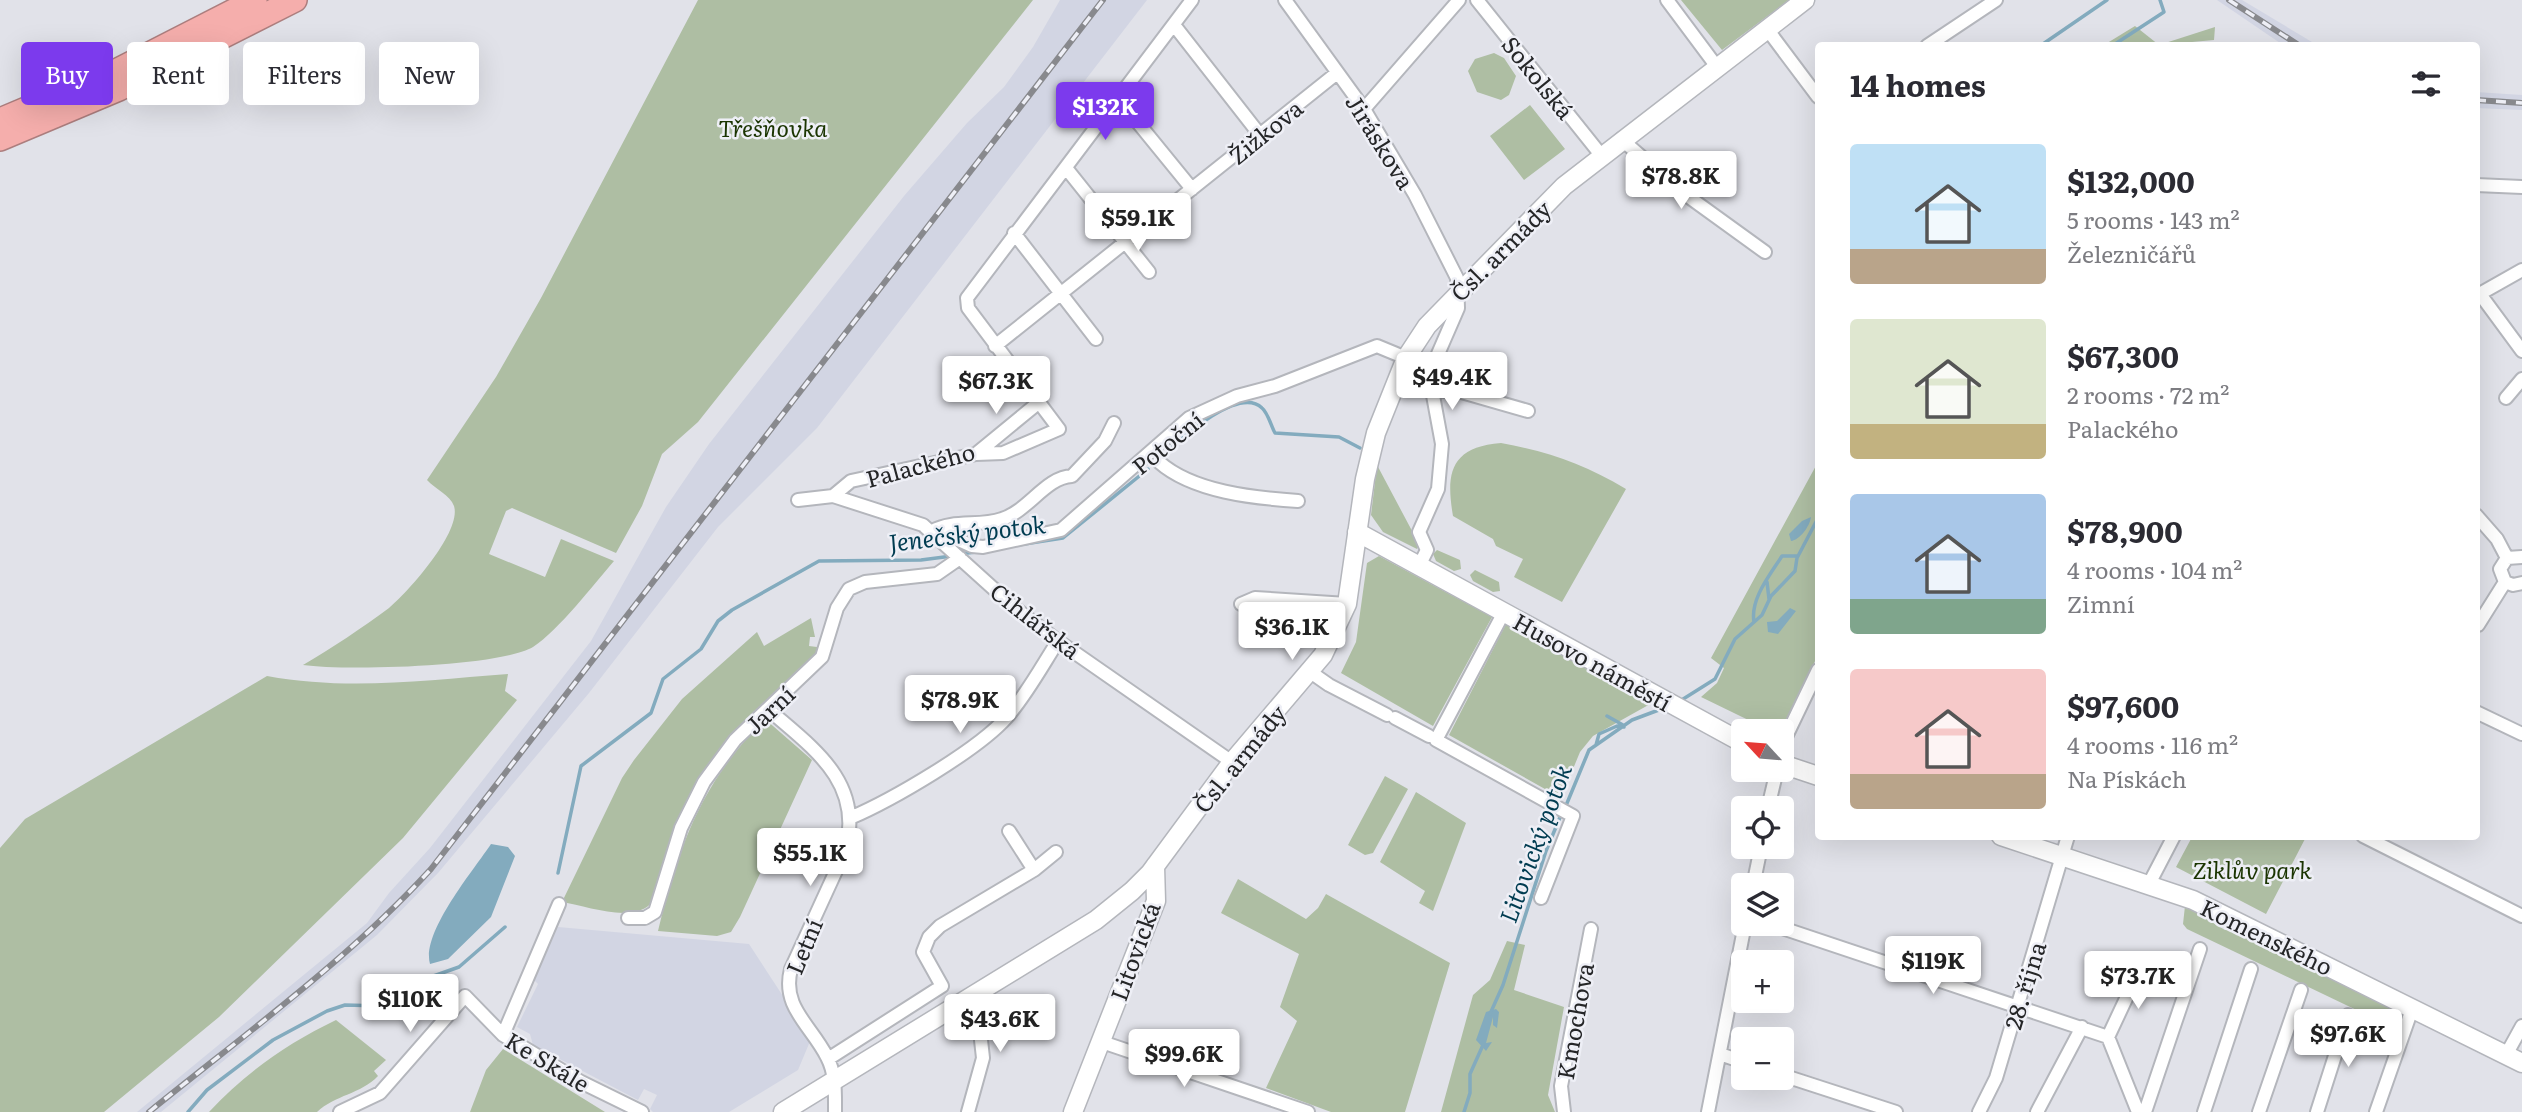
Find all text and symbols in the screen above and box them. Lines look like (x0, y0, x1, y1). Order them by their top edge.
street label: Sokolská (1495, 28, 1584, 126)
chip: Buy (21, 42, 113, 105)
chip: Rent (127, 42, 229, 105)
chip: Filters (243, 42, 365, 105)
chip: New (379, 42, 479, 105)
text: 14 homes (1850, 62, 1986, 106)
icon: filters (2407, 65, 2445, 103)
pin: $132K (1056, 82, 1154, 142)
street label: Jiráskova (1338, 87, 1424, 196)
text: $132K (1072, 88, 1138, 122)
street label: Žižkova (1221, 90, 1310, 171)
park label: Třešňovka (719, 110, 827, 144)
pin: $78.8K (1624, 152, 1738, 211)
text: $78.8K (1642, 157, 1720, 191)
text: $132,000 (2067, 158, 2195, 202)
icon: home (1906, 172, 1990, 256)
street label: Čsl. armády (1442, 191, 1559, 308)
pin: $59.1K (1081, 194, 1195, 253)
text: $59.1K (1101, 199, 1175, 233)
text: 5 rooms · 143 m² (2067, 202, 2240, 236)
text: Železničářů (2067, 236, 2196, 270)
text: $67,300 (2067, 333, 2179, 377)
icon: home (1906, 347, 1990, 431)
pin: $49.4K (1395, 352, 1509, 412)
pin: $67.3K (939, 356, 1053, 416)
text: $49.4K (1412, 358, 1492, 392)
text: $67.3K (958, 362, 1034, 396)
text: 2 rooms · 72 m² (2067, 377, 2229, 411)
street label: Potoční (1124, 402, 1211, 482)
text: Palackého (2067, 411, 2178, 445)
street label: Palackého (862, 433, 978, 495)
water label: Jenečský potok (887, 505, 1048, 559)
text: $78,900 (2067, 508, 2183, 552)
icon: home (1906, 522, 1990, 606)
text: 4 rooms · 104 m² (2067, 552, 2242, 586)
street label: Cihlářská (984, 574, 1089, 667)
text: Zimní (2067, 586, 2135, 620)
pin: $36.1K (1235, 602, 1349, 662)
street label: Husovo náměstí (1508, 603, 1679, 719)
text: $36.1K (1254, 608, 1330, 642)
pin: $78.9K (903, 676, 1017, 735)
street label: Jarní (736, 677, 802, 741)
text: $78.9K (921, 681, 999, 715)
text: $97,600 (2067, 683, 2179, 727)
street label: Čsl. armády (1185, 696, 1294, 819)
icon: home (1906, 697, 1990, 781)
north arrow (1731, 719, 1794, 782)
map controls (1731, 719, 1794, 1090)
text: 4 rooms · 116 m² (2067, 727, 2238, 761)
water label: Litovický potok (1489, 758, 1579, 927)
text: Na Pískách (2067, 761, 2187, 795)
button: locate (1731, 796, 1794, 859)
pin: $55.1K (753, 828, 867, 888)
text: $55.1K (773, 834, 847, 868)
park label: Ziklův park (2192, 852, 2312, 886)
button: layers (1731, 873, 1794, 936)
street label: Komenského (2195, 889, 2339, 983)
street label: Litovická (1100, 896, 1168, 1005)
street label: Letní (776, 912, 830, 979)
pin: $119K (1884, 936, 1982, 996)
street label: 28. října (1995, 936, 2054, 1033)
text: $119K (1901, 942, 1965, 976)
button: + (1731, 950, 1794, 1013)
pin: $73.7K (2081, 951, 2195, 1011)
text: $73.7K (2100, 957, 2176, 991)
street label: Kmochova (1547, 959, 1601, 1082)
pin: $110K (361, 974, 459, 1034)
text: $110K (378, 980, 442, 1014)
pin: $43.6K (943, 995, 1057, 1054)
text: $43.6K (960, 1000, 1040, 1034)
pin: $97.6K (2291, 1010, 2405, 1069)
text: $97.6K (2310, 1015, 2386, 1049)
street label: Ke Skále (499, 1022, 597, 1100)
button: − (1731, 1027, 1794, 1090)
pin: $99.6K (1127, 1030, 1241, 1089)
text: $99.6K (1145, 1035, 1223, 1069)

